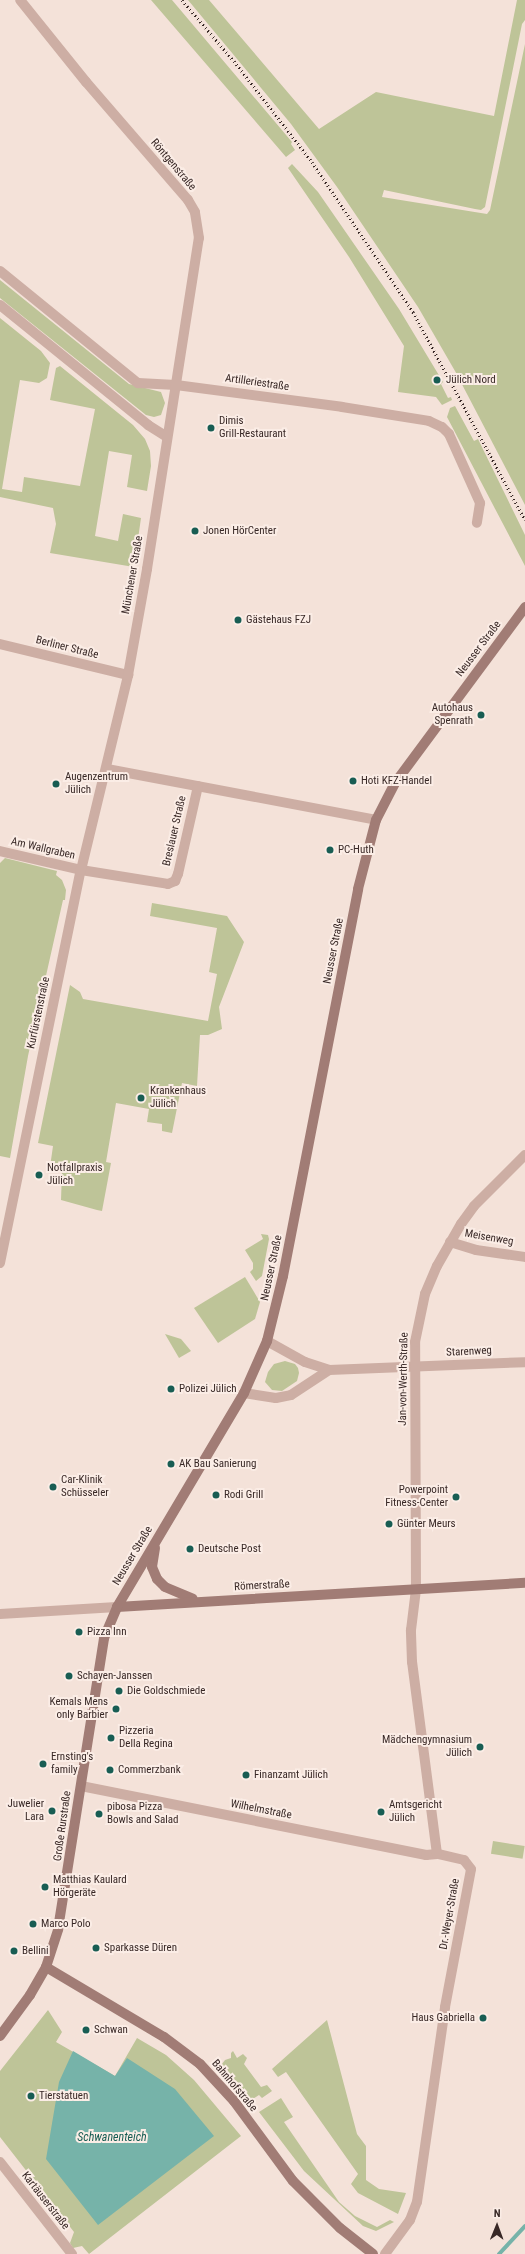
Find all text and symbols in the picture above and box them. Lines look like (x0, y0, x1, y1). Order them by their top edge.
street label: Röntgenstraße (148, 136, 198, 194)
street label: Artilleriestraße (224, 372, 290, 394)
place label: Jülich Nord (446, 373, 496, 387)
marker: Jülich Nord (431, 374, 443, 386)
place label: Dimis Grill-Restaurant (219, 415, 286, 441)
marker: Dimis Grill-Restaurant (206, 423, 216, 433)
place label: Jonen HörCenter (203, 524, 276, 538)
marker: Jonen HörCenter (190, 526, 200, 536)
street label: Münchener Straße (120, 535, 146, 615)
place label: Gästehaus FZJ (246, 613, 311, 627)
marker: Gästehaus FZJ (233, 615, 243, 625)
street label: Neusser Straße (454, 618, 504, 680)
street label: Berliner Straße (34, 634, 100, 662)
place label: Autohaus Spenrath (432, 702, 473, 728)
marker: Autohaus Spenrath (476, 710, 486, 720)
place label: Augenzentrum Jülich (65, 771, 128, 797)
place label: Hoti KFZ-Handel (361, 774, 432, 788)
marker: Hoti KFZ-Handel (348, 776, 358, 786)
marker: Augenzentrum Jülich (50, 778, 62, 790)
street label: Breslauer Straße (160, 795, 190, 867)
street label: Am Wallgraben (10, 835, 76, 863)
place label: PC-Huth (338, 843, 374, 857)
marker: PC-Huth (325, 845, 335, 855)
street label: Neusser Straße (321, 917, 347, 985)
street label: Kurfürstenstraße (25, 976, 53, 1050)
place label: Krankenhaus Jülich (150, 1085, 206, 1111)
marker: Krankenhaus Jülich (135, 1092, 147, 1104)
place label: Notfallpraxis Jülich (47, 1162, 103, 1188)
marker: Notfallpraxis Jülich (34, 1170, 44, 1180)
street label: Meisenweg (464, 1227, 514, 1249)
street label: Neusser Straße (259, 1234, 285, 1302)
street label: Jan-von-Werth-Straße (397, 1332, 411, 1426)
street label: Starenweg (446, 1344, 492, 1360)
place label: Polizei Jülich (179, 1382, 237, 1396)
marker: Polizei Jülich (166, 1384, 176, 1394)
place label: AK Bau Sanierung (179, 1457, 256, 1471)
marker: AK Bau Sanierung (166, 1459, 176, 1469)
place label: Car-Klinik Schüsseler (61, 1474, 109, 1500)
marker: Car-Klinik Schüsseler (48, 1482, 58, 1492)
place label: Powerpoint Fitness-Center (385, 1484, 448, 1510)
place label: Rodi Grill (224, 1488, 263, 1502)
marker: Rodi Grill (211, 1490, 221, 1500)
marker: Powerpoint Fitness-Center (451, 1492, 461, 1502)
place label: Günter Meurs (397, 1517, 456, 1531)
marker: Günter Meurs (384, 1519, 394, 1529)
street label: Neusser Straße (110, 1524, 156, 1588)
place label: Deutsche Post (198, 1542, 261, 1556)
marker: Deutsche Post (185, 1544, 195, 1554)
street label: Römerstraße (234, 1578, 290, 1594)
place label: Pizza Inn (87, 1625, 126, 1639)
marker: Pizza Inn (74, 1627, 84, 1637)
place label: Schayen-Janssen (77, 1669, 152, 1683)
marker: Schayen-Janssen (64, 1671, 74, 1681)
place label: Die Goldschmiede (127, 1684, 205, 1698)
marker: Die Goldschmiede (114, 1686, 124, 1696)
place label: Kemals Mens only Barbier (50, 1696, 108, 1722)
marker: Kemals Mens only Barbier (111, 1704, 121, 1714)
place label: Pizzeria Della Regina (119, 1725, 173, 1751)
marker: Pizzeria Della Regina (106, 1733, 116, 1743)
place label: Mädchengymnasium Jülich (382, 1734, 472, 1760)
marker: Mädchengymnasium Jülich (475, 1742, 485, 1752)
place label: Ernsting's family (51, 1751, 93, 1777)
marker: Ernsting's family (38, 1759, 48, 1769)
place label: Commerzbank (118, 1763, 181, 1777)
marker: Commerzbank (105, 1765, 115, 1775)
place label: Finanzamt Jülich (254, 1768, 328, 1782)
marker: Finanzamt Jülich (241, 1770, 251, 1780)
street label: Große Rurstraße (52, 1790, 74, 1862)
place label: Juwelier Lara (8, 1798, 44, 1824)
street label: Wilhelmstraße (229, 1798, 293, 1822)
place label: Amtsgericht Jülich (389, 1799, 442, 1825)
place label: pibosa Pizza Bowls and Salad (107, 1801, 179, 1827)
marker: Juwelier Lara (47, 1806, 57, 1816)
marker: Amtsgericht Jülich (376, 1807, 386, 1817)
marker: pibosa Pizza Bowls and Salad (94, 1809, 104, 1819)
place label: Matthias Kaulard Hörgeräte (53, 1874, 127, 1900)
street label: Dr.-Weyer-Straße (437, 1877, 463, 1951)
marker: Matthias Kaulard Hörgeräte (40, 1882, 50, 1892)
place label: Marco Polo (41, 1917, 91, 1931)
marker: Marco Polo (28, 1919, 38, 1929)
place label: Sparkasse Düren (104, 1941, 177, 1955)
marker: Sparkasse Düren (91, 1943, 101, 1953)
place label: Bellini (22, 1944, 49, 1958)
marker: Bellini (9, 1946, 19, 1956)
place label: Haus Gabriella (412, 2011, 475, 2025)
marker: Haus Gabriella (478, 2013, 488, 2023)
place label: Schwan (94, 2023, 128, 2037)
marker: Schwan (81, 2025, 91, 2035)
street label: Bahnhofstraße (208, 2057, 260, 2115)
place label: Tierstatuen (39, 2089, 88, 2103)
marker: Tierstatuen (26, 2091, 36, 2101)
water label: Schwanenteich (77, 2131, 147, 2145)
street label: Kartäuserstraße (18, 2169, 72, 2233)
north arrow (477, 2206, 517, 2246)
text: N (494, 2207, 501, 2220)

